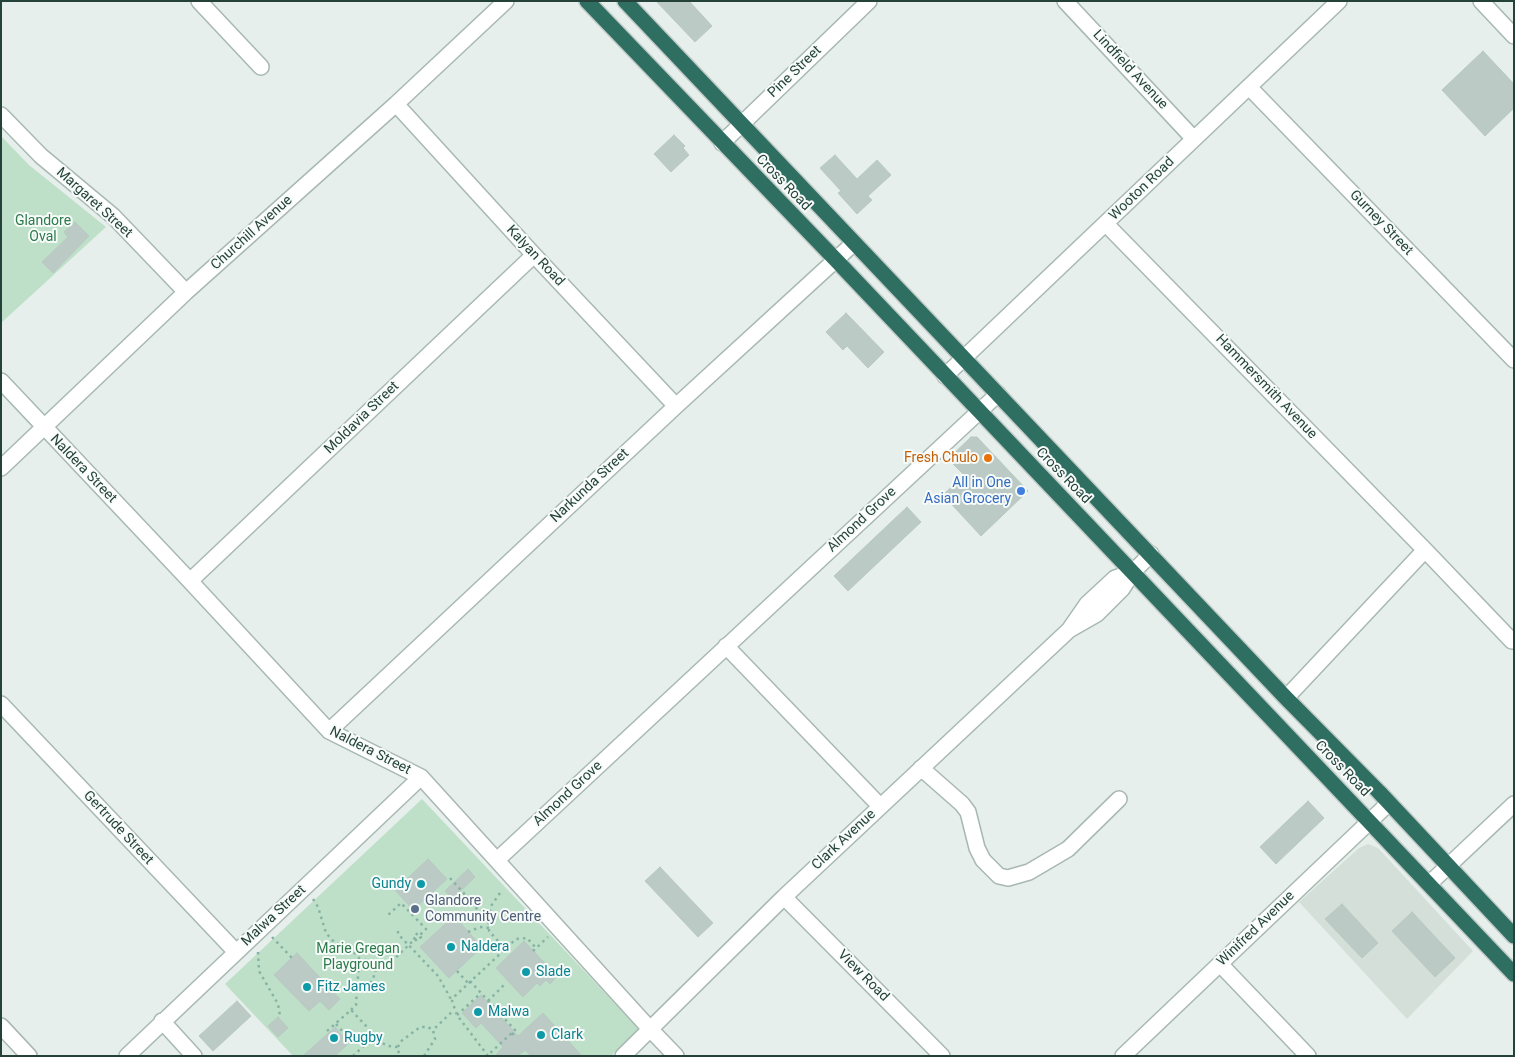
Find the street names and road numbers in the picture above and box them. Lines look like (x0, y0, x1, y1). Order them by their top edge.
street label: Lindfield Avenue (1089, 27, 1171, 113)
street label: Pine Street (765, 42, 825, 102)
street label: Cross Road (752, 151, 814, 215)
street label: Wooton Road (1106, 154, 1178, 224)
street label: Margaret Street (52, 164, 136, 242)
street label: Gurney Street (1346, 187, 1416, 259)
street label: Churchill Avenue (208, 192, 296, 274)
street label: Kalyan Road (503, 222, 567, 290)
street label: Hammersmith Avenue (1212, 331, 1320, 443)
street label: Moldavia Street (321, 378, 403, 458)
street label: Naldera Street (46, 431, 120, 507)
street label: Cross Road (1032, 444, 1094, 508)
street label: Narkunda Street (547, 445, 633, 527)
street label: Almond Grove (824, 484, 900, 556)
street label: Naldera Street (327, 723, 413, 779)
street label: Cross Road (1311, 737, 1373, 801)
street label: Almond Grove (530, 758, 606, 830)
street label: Gertrude Street (80, 788, 156, 868)
street label: Clark Avenue (809, 806, 879, 874)
street label: Malwa Street (238, 882, 310, 950)
street label: Winifred Avenue (1214, 888, 1298, 970)
street label: View Road (834, 947, 892, 1005)

